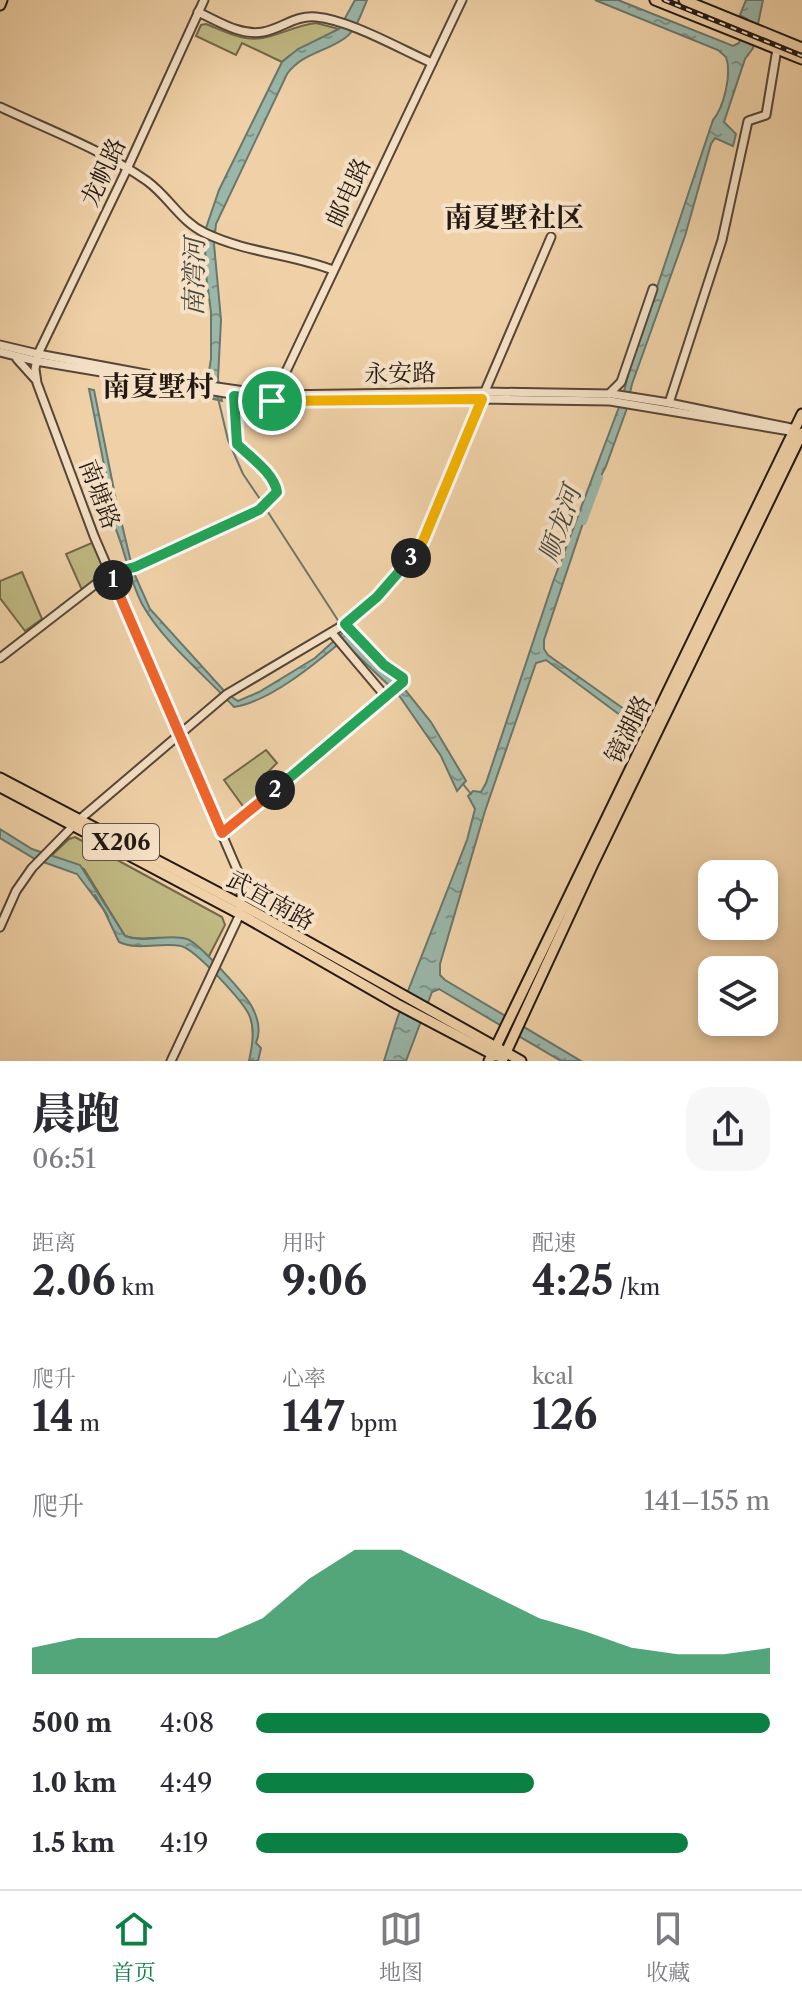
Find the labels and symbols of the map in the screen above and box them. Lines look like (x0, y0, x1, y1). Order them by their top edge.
street label: 龙帆路 (75, 133, 131, 211)
street label: 邮电路 (320, 153, 376, 231)
district label: 南夏墅社区 (444, 200, 584, 234)
water label: 南湾河 (177, 234, 211, 316)
street label: 永安路 (364, 358, 436, 388)
pin (238, 367, 306, 435)
district label: 南夏墅村 (102, 369, 214, 403)
street label: 南塘路 (74, 455, 126, 533)
water label: 顺龙河 (532, 478, 589, 566)
pin: 3 (391, 538, 431, 578)
pin: 1 (93, 560, 133, 600)
street label: 镜湖路 (599, 690, 657, 768)
pin: 2 (255, 770, 295, 810)
road number: X206 (83, 824, 159, 860)
street label: 武宜南路 (222, 864, 320, 936)

